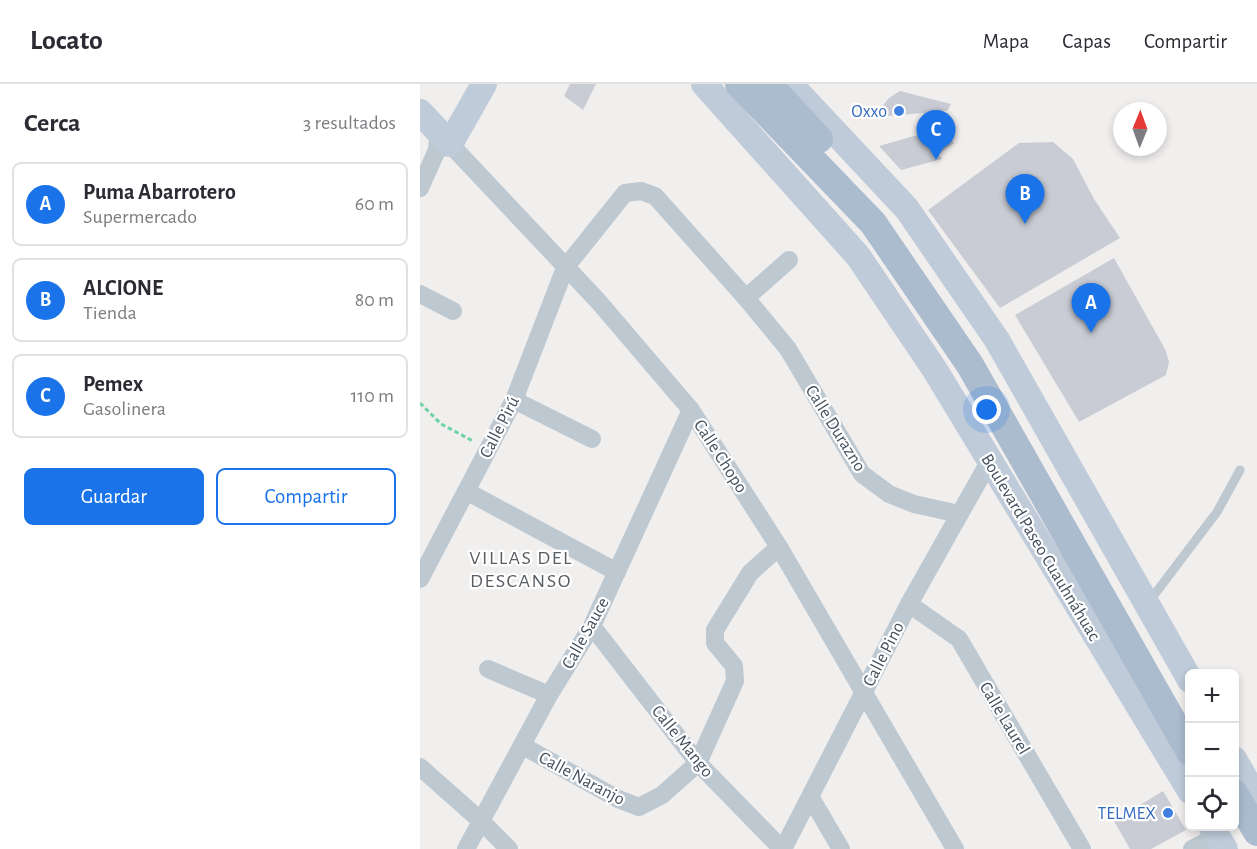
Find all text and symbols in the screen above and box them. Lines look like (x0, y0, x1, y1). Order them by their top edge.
text: Locato (30, 27, 103, 55)
text: Mapa (983, 31, 1029, 52)
text: Capas (1062, 31, 1111, 52)
text: Compartir (1144, 31, 1227, 52)
north arrow (1113, 102, 1167, 156)
place label: Oxxo (851, 103, 887, 121)
marker: Oxxo (892, 104, 906, 118)
text: Cerca (24, 110, 81, 136)
pin: C (916, 110, 956, 160)
text: 3 resultados (303, 113, 396, 133)
pin: B (1006, 174, 1044, 224)
text: Puma Abarrotero (83, 181, 236, 203)
text: A (40, 194, 52, 214)
text: 60 m (355, 194, 394, 214)
text: Supermercado (83, 207, 197, 227)
text: ALCIONE (83, 277, 163, 299)
pin: A (1072, 284, 1110, 333)
text: B (40, 290, 51, 310)
text: 80 m (355, 290, 394, 310)
text: Tienda (83, 303, 137, 323)
text: Pemex (83, 373, 143, 395)
street label: Calle Durazno (802, 382, 869, 475)
text: C (40, 386, 51, 406)
text: 110 m (350, 386, 394, 406)
street label: Calle Pirú (477, 394, 523, 461)
your location (972, 395, 1001, 424)
text: Gasolinera (83, 399, 166, 419)
street label: Calle Chopo (690, 417, 751, 497)
street label: Boulevard Paseo Cuauhnáhuac (977, 451, 1103, 644)
button: Guardar (24, 468, 204, 525)
button: Compartir (216, 468, 396, 525)
district label: VILLAS DEL DESCANSO (469, 548, 573, 591)
street label: Calle Sauce (559, 595, 613, 672)
street label: Calle Pino (860, 619, 908, 690)
map controls (1185, 669, 1239, 831)
button: + (1185, 669, 1239, 723)
street label: Calle Laurel (976, 679, 1033, 758)
street label: Calle Mango (648, 702, 717, 781)
button: − (1185, 723, 1239, 777)
street label: Calle Naranjo (536, 749, 628, 809)
button: locate (1185, 777, 1239, 831)
place label: TELMEX (1097, 805, 1156, 823)
marker: TELMEX (1161, 806, 1175, 820)

